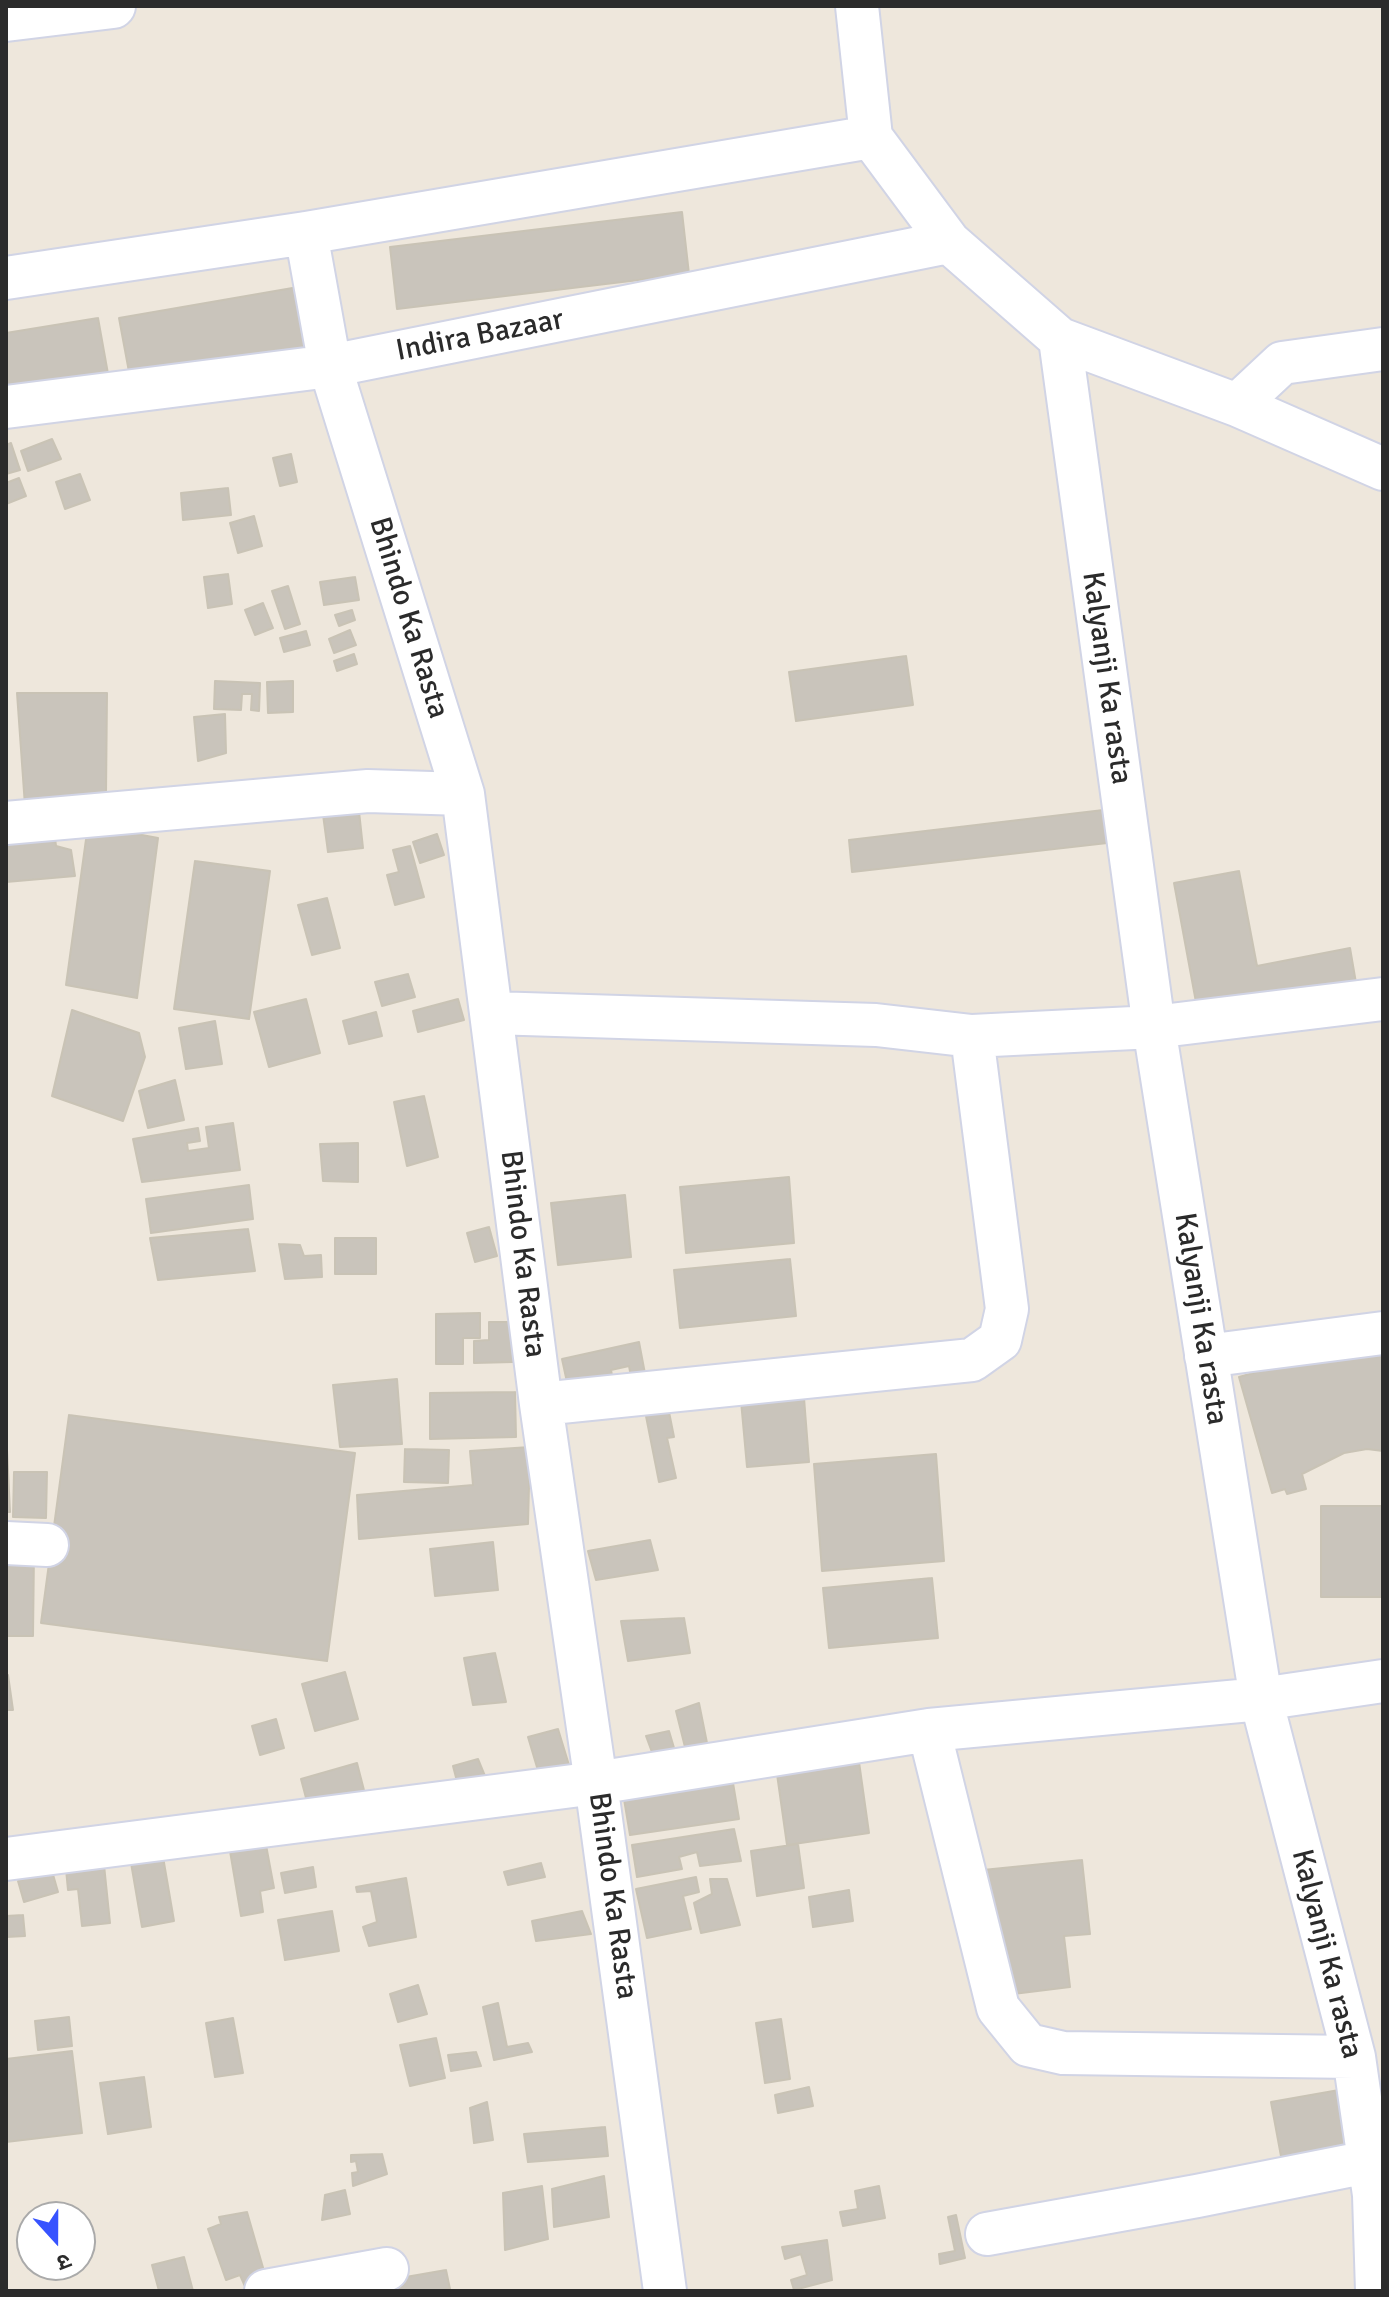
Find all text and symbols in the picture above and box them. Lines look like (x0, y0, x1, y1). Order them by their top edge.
street label: Indira Bazaar (393, 302, 567, 370)
street label: Bhindo Ka Rasta (360, 513, 456, 723)
street label: Kalyanji Ka rasta (1073, 569, 1139, 787)
street label: Bhindo Ka Rasta (491, 1148, 553, 1360)
street label: Kalyanji Ka rasta (1165, 1210, 1235, 1428)
street label: Bhindo Ka Rasta (580, 1790, 644, 2002)
street label: Kalyanji Ka rasta (1283, 1846, 1369, 2062)
north arrow (16, 2201, 96, 2281)
text: उ (53, 2247, 75, 2277)

